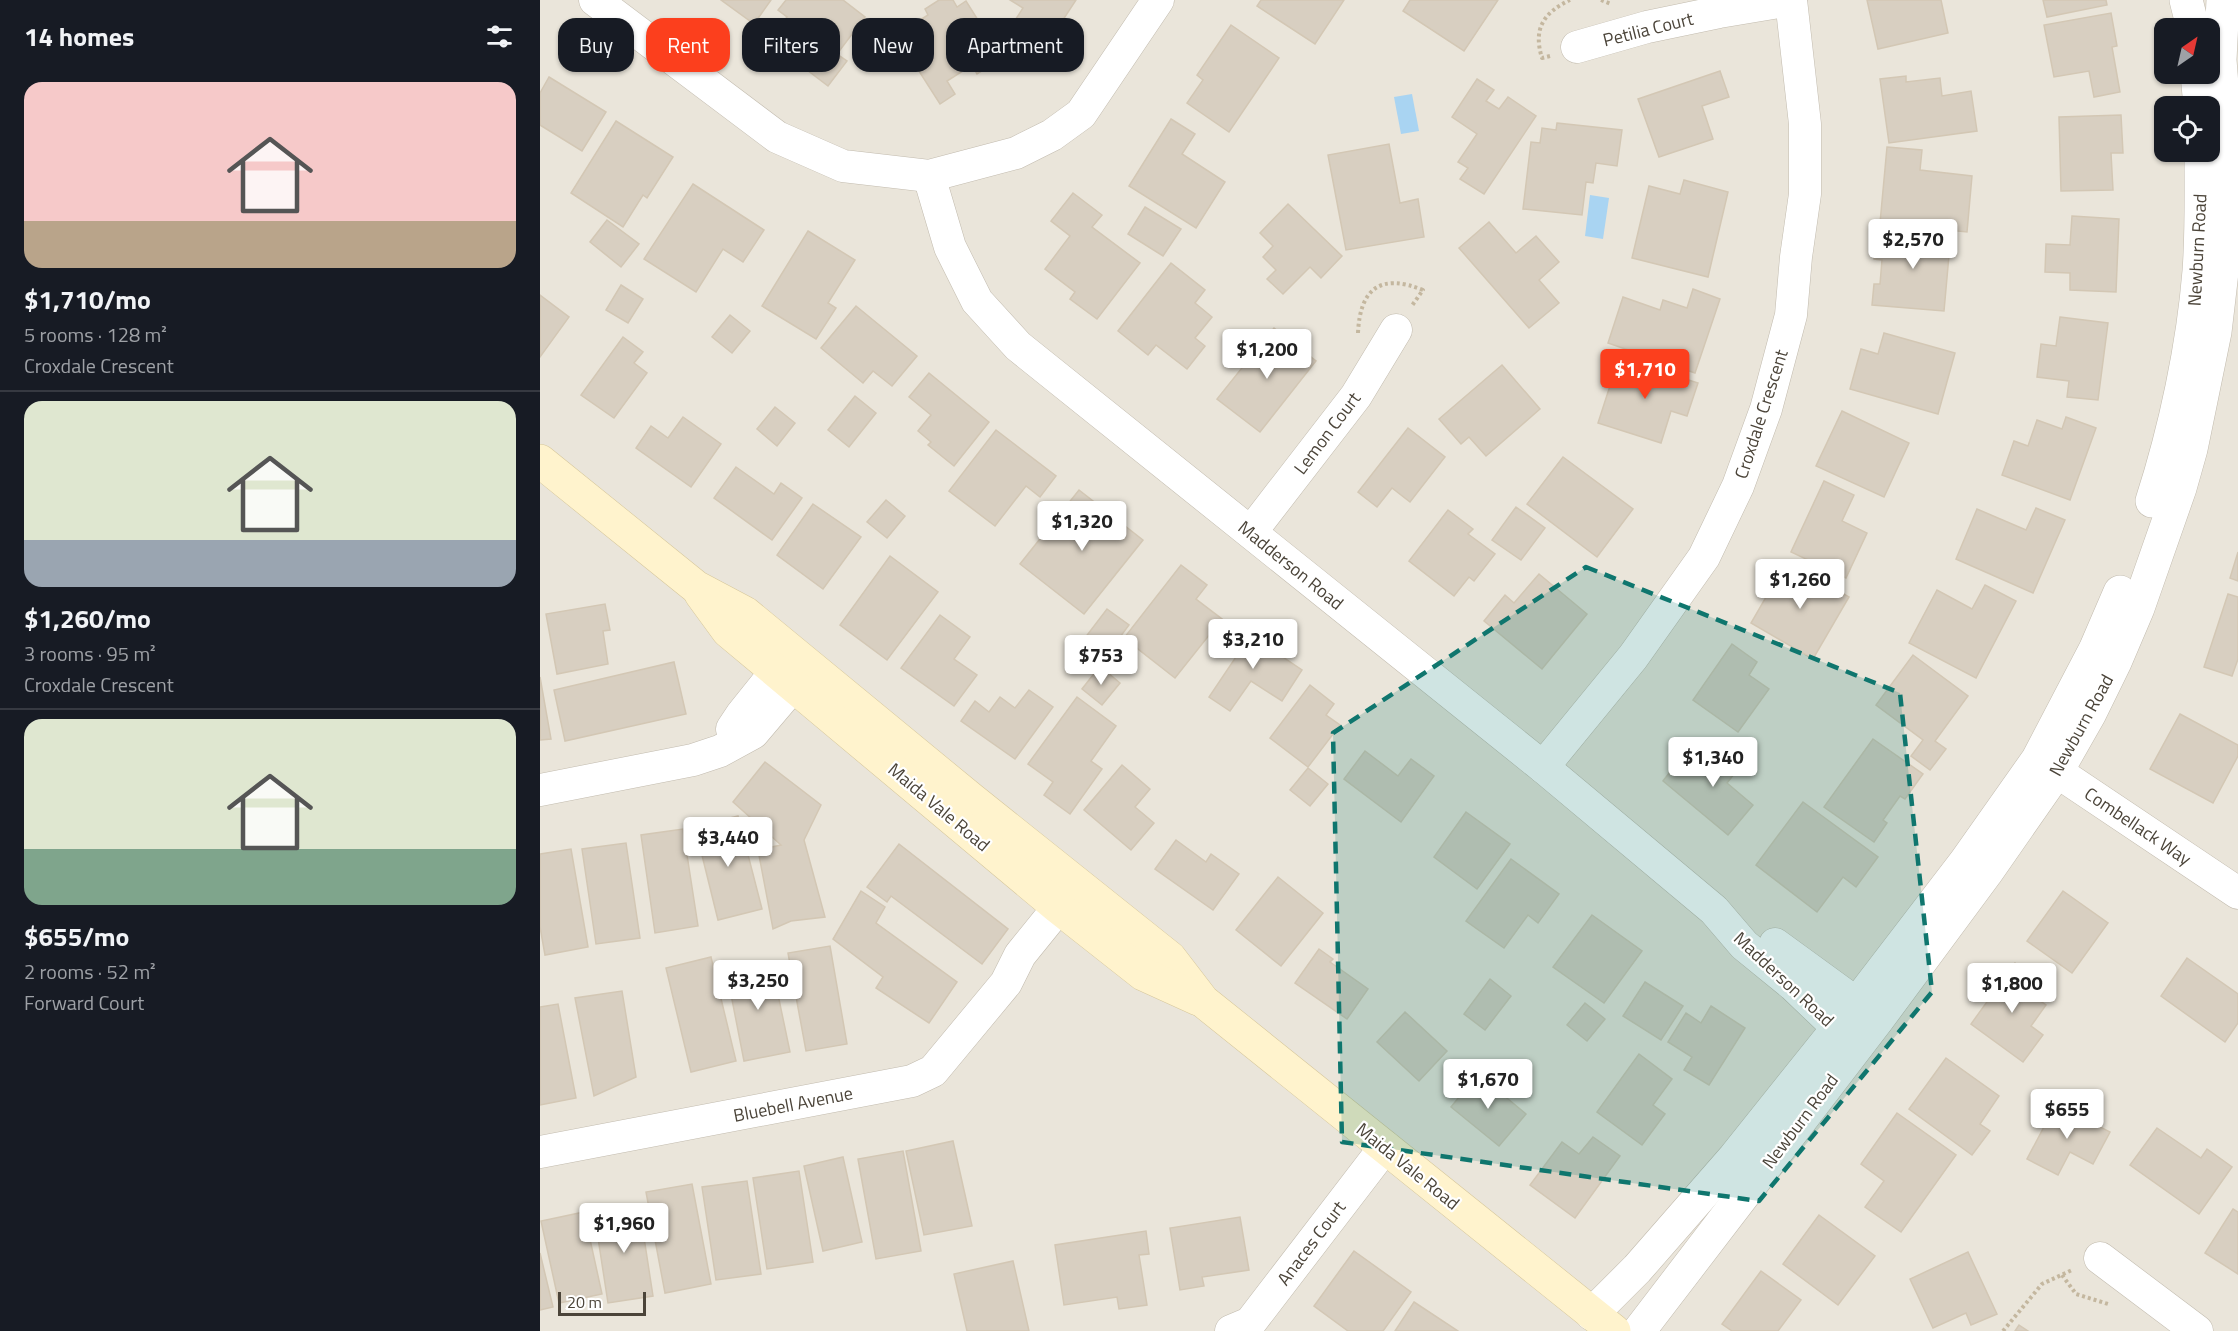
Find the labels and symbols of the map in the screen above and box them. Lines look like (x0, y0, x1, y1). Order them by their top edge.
street label: Petilia Court (1600, 5, 1697, 53)
north arrow (2154, 18, 2220, 84)
street label: Newburn Road (2181, 193, 2213, 307)
pin: $2,570 (1864, 219, 1962, 270)
pin: $1,200 (1218, 329, 1316, 380)
street label: Croxdale Crescent (1727, 345, 1795, 482)
pin: $1,710 (1596, 349, 1694, 400)
street label: Lemon Court (1287, 386, 1367, 480)
pin: $1,320 (1033, 501, 1131, 552)
street label: Madderson Road (1232, 514, 1350, 616)
pin: $1,260 (1751, 559, 1849, 610)
pin: $3,210 (1204, 619, 1302, 670)
pin: $753 (1065, 635, 1137, 686)
street label: Newburn Road (2042, 669, 2120, 781)
pin: $1,340 (1664, 737, 1762, 788)
street label: Maida Vale Road (882, 756, 996, 858)
street label: Combellack Way (2079, 780, 2197, 872)
pin: $3,440 (679, 817, 777, 868)
street label: Madderson Road (1728, 925, 1840, 1033)
pin: $3,250 (709, 960, 807, 1011)
pin: $1,800 (1963, 963, 2061, 1014)
pin: $1,670 (1439, 1059, 1537, 1110)
street label: Newburn Road (1755, 1068, 1845, 1174)
street label: Bluebell Avenue (731, 1079, 855, 1129)
pin: $655 (2031, 1089, 2103, 1140)
street label: Maida Vale Road (1351, 1116, 1465, 1216)
street label: Anaces Court (1270, 1194, 1352, 1291)
pin: $1,960 (575, 1203, 673, 1254)
scale bar (558, 1289, 646, 1316)

